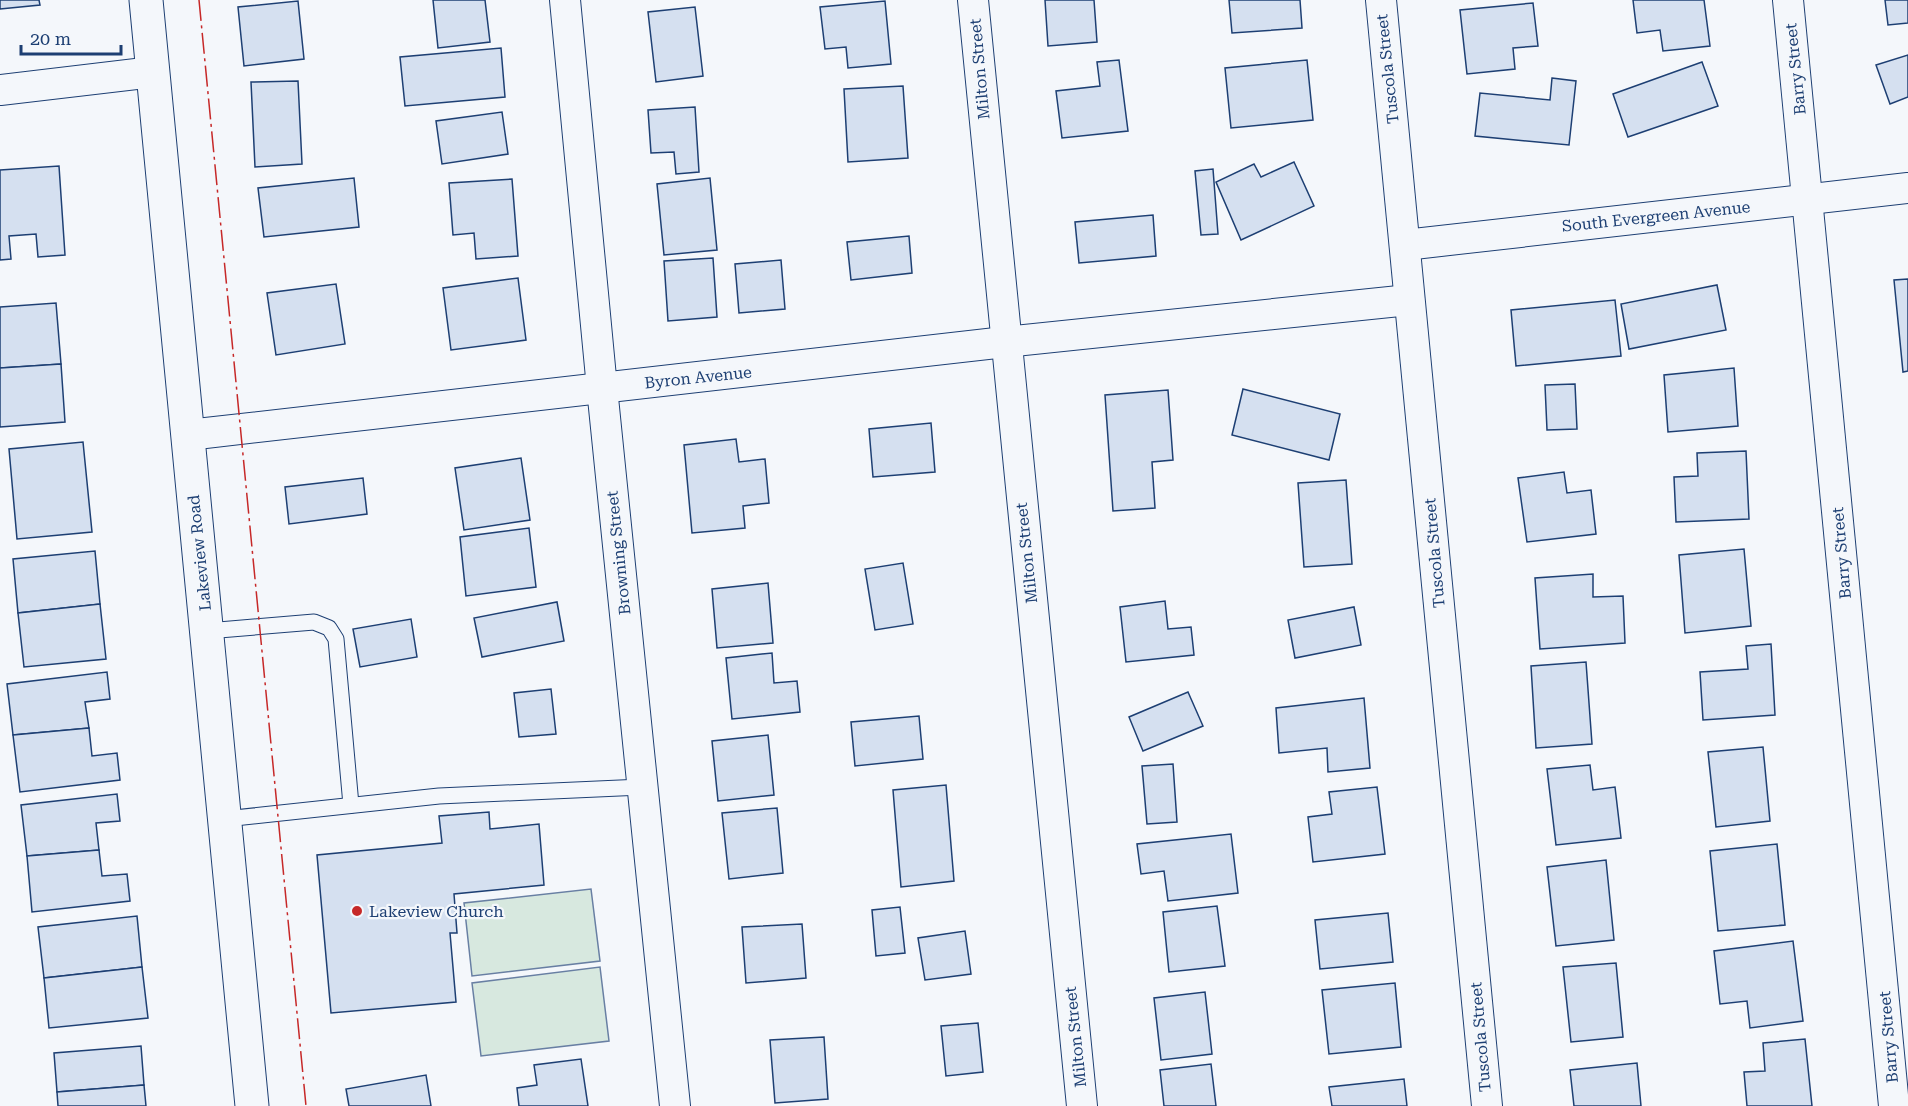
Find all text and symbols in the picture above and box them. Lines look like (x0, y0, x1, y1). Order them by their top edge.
street label: Tuscola Street (1372, 13, 1403, 125)
scale bar (21, 18, 122, 56)
street label: Milton Street (966, 18, 993, 120)
street label: Barry Street (1781, 22, 1810, 116)
text: 20 m (30, 28, 71, 49)
street label: South Evergreen Avenue (1561, 197, 1751, 236)
street label: Byron Avenue (643, 362, 753, 393)
street label: Browning Street (603, 490, 634, 616)
street label: Lakeview Road (184, 494, 215, 612)
street label: Tuscola Street (1420, 497, 1449, 609)
street label: Milton Street (1012, 502, 1041, 604)
street label: Barry Street (1828, 506, 1855, 600)
place label: Lakeview Church (369, 902, 504, 921)
marker: Lakeview Church (350, 904, 364, 918)
street label: Tuscola Street (1466, 981, 1495, 1093)
street label: Milton Street (1061, 986, 1090, 1088)
street label: Barry Street (1875, 990, 1902, 1084)

